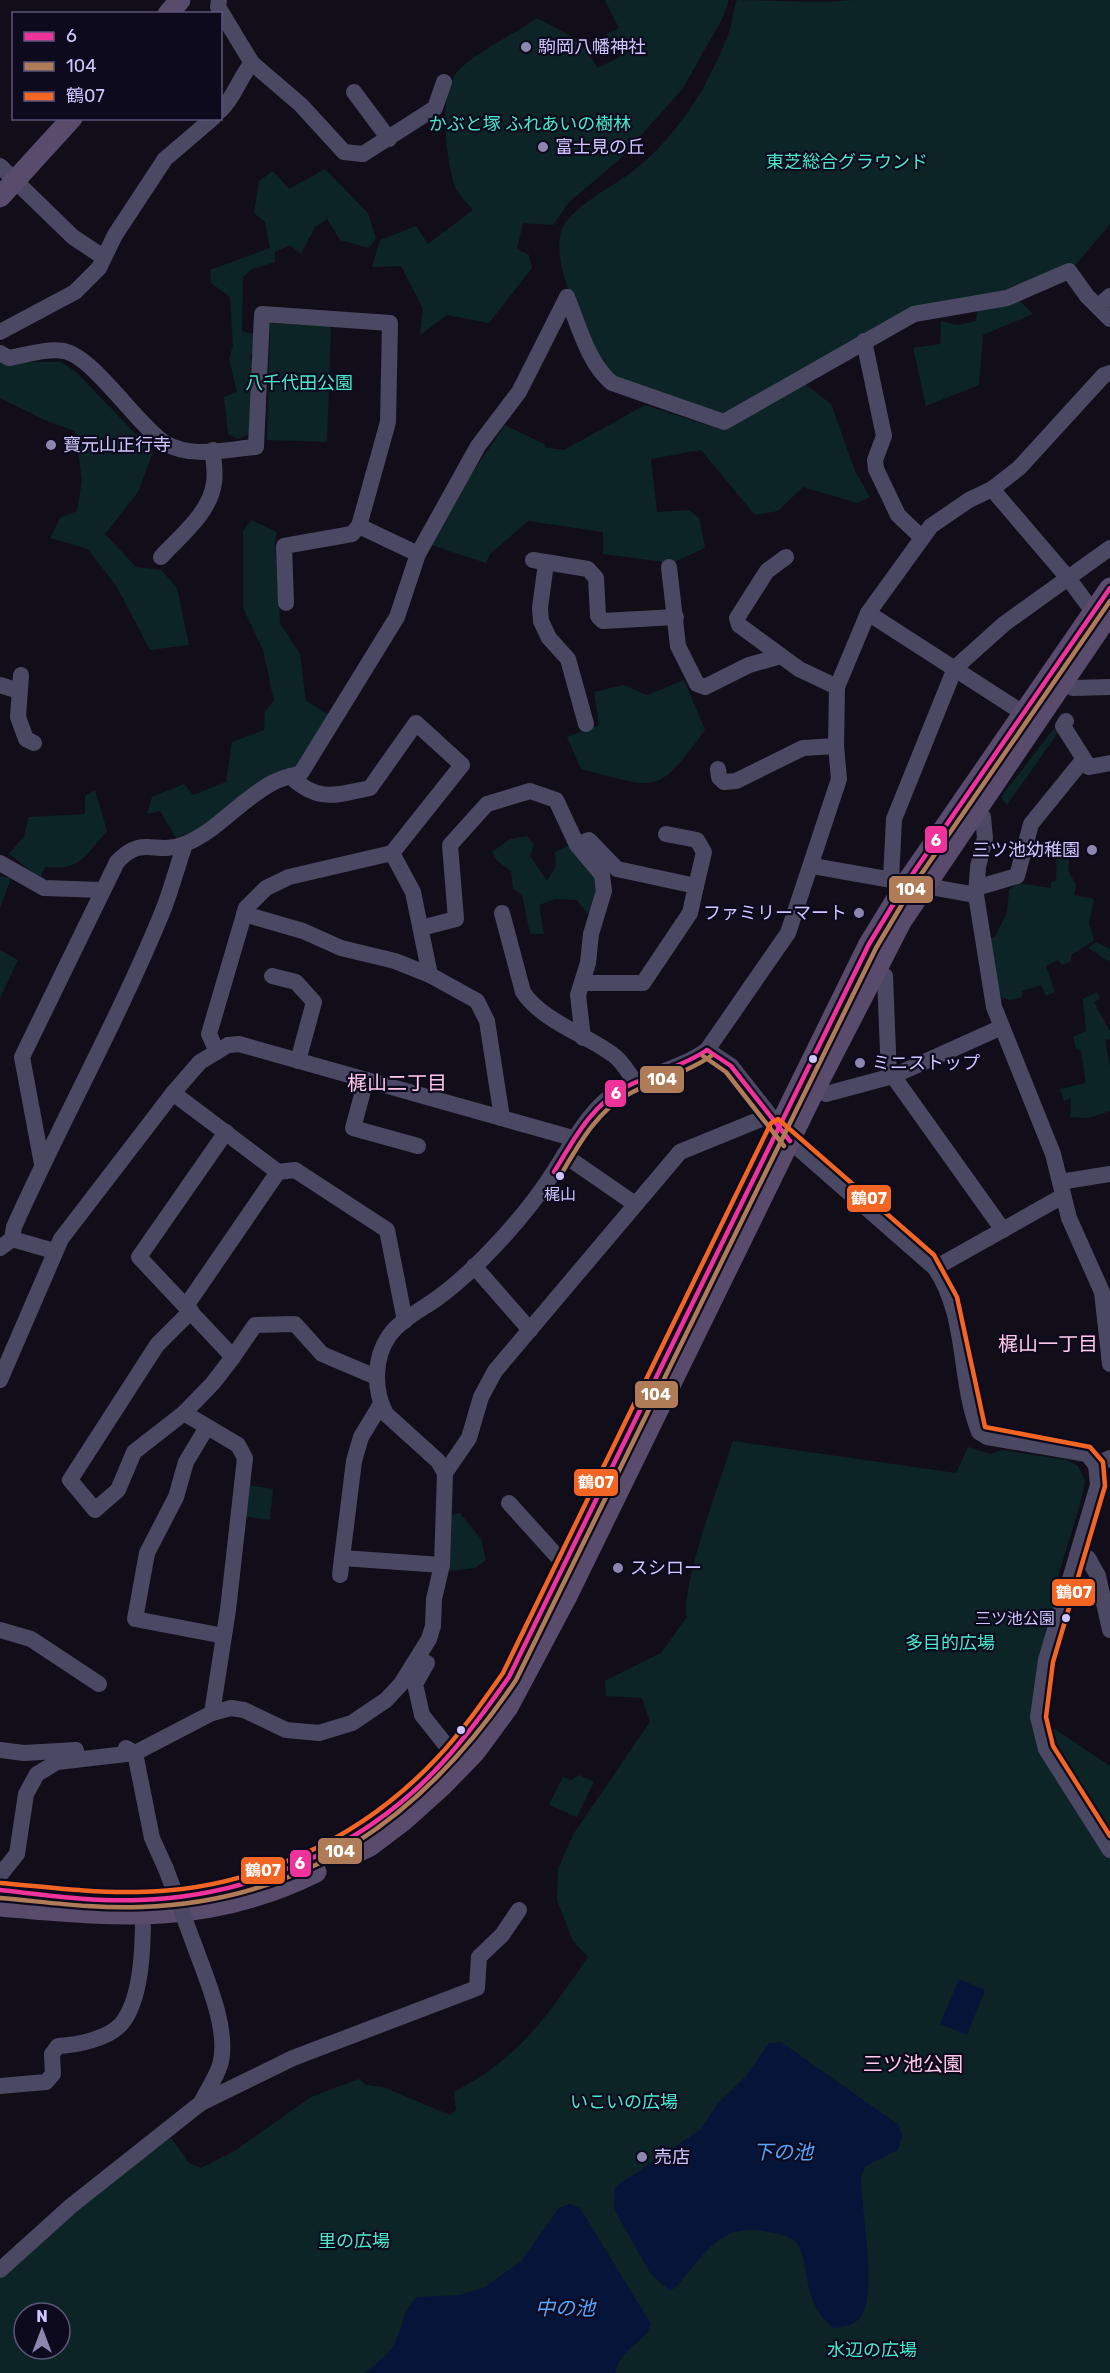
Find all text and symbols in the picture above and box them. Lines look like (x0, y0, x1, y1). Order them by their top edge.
legend (12, 12, 222, 120)
text: 6 (66, 25, 77, 47)
place label: 駒岡八幡神社 (538, 36, 646, 58)
marker: 駒岡八幡神社 (519, 40, 533, 54)
text: 104 (66, 55, 96, 77)
text: 鶴07 (66, 85, 105, 107)
park label: かぶと塚 ふれあいの樹林 (429, 113, 631, 135)
place label: 富士見の丘 (555, 136, 645, 158)
marker: 富士見の丘 (536, 140, 550, 154)
park label: 東芝総合グラウンド (766, 151, 928, 173)
park label: 八千代田公園 (245, 372, 353, 394)
place label: 寶元山正行寺 (63, 434, 171, 456)
marker: 寶元山正行寺 (44, 438, 58, 452)
line badge: 6 (924, 825, 948, 854)
text: 6 (931, 831, 941, 850)
place label: 三ツ池幼稚園 (972, 839, 1080, 861)
marker: 三ツ池幼稚園 (1085, 843, 1099, 857)
line badge: 104 (888, 875, 934, 904)
text: 104 (896, 880, 926, 899)
place label: ファミリーマート (703, 902, 847, 924)
marker: ファミリーマート (852, 906, 866, 920)
place label: ミニストップ (872, 1052, 980, 1074)
unlabelled marker (807, 1053, 819, 1065)
marker: ミニストップ (853, 1056, 867, 1070)
line badge: 104 (639, 1065, 685, 1094)
text: 104 (647, 1070, 677, 1089)
district label: 梶山二丁目 (347, 1071, 447, 1095)
line badge: 6 (604, 1079, 627, 1108)
text: 6 (611, 1084, 621, 1103)
marker: 梶山 (554, 1170, 566, 1182)
line badge: 鶴07 (846, 1184, 892, 1213)
place label: 梶山 (544, 1185, 576, 1204)
text: 鶴07 (851, 1189, 887, 1208)
district label: 梶山一丁目 (998, 1332, 1098, 1356)
line badge: 104 (634, 1380, 679, 1409)
text: 104 (641, 1385, 671, 1404)
line badge: 鶴07 (573, 1468, 619, 1497)
text: 鶴07 (578, 1473, 614, 1492)
place label: スシロー (630, 1557, 702, 1579)
marker: スシロー (611, 1561, 625, 1575)
line badge: 鶴07 (1051, 1578, 1096, 1607)
text: 鶴07 (1056, 1583, 1092, 1602)
place label: 三ツ池公園 (975, 1609, 1055, 1628)
marker: 三ツ池公園 (1060, 1612, 1072, 1624)
park label: 多目的広場 (905, 1632, 995, 1654)
unlabelled marker (455, 1724, 467, 1736)
line badge: 104 (317, 1837, 363, 1865)
text: 104 (325, 1842, 355, 1861)
line badge: 6 (289, 1849, 312, 1878)
text: 6 (295, 1854, 305, 1873)
line badge: 鶴07 (240, 1856, 286, 1885)
text: 鶴07 (245, 1861, 281, 1880)
district label: 三ツ池公園 (863, 2052, 963, 2076)
park label: いこいの広場 (570, 2091, 678, 2113)
water label: 下の池 (753, 2140, 815, 2164)
place label: 売店 (654, 2146, 690, 2168)
marker: 売店 (635, 2150, 649, 2164)
park label: 里の広場 (318, 2230, 390, 2252)
water label: 中の池 (535, 2296, 597, 2320)
north arrow (12, 2301, 72, 2361)
text: N (36, 2307, 48, 2326)
park label: 水辺の広場 (827, 2339, 917, 2361)

